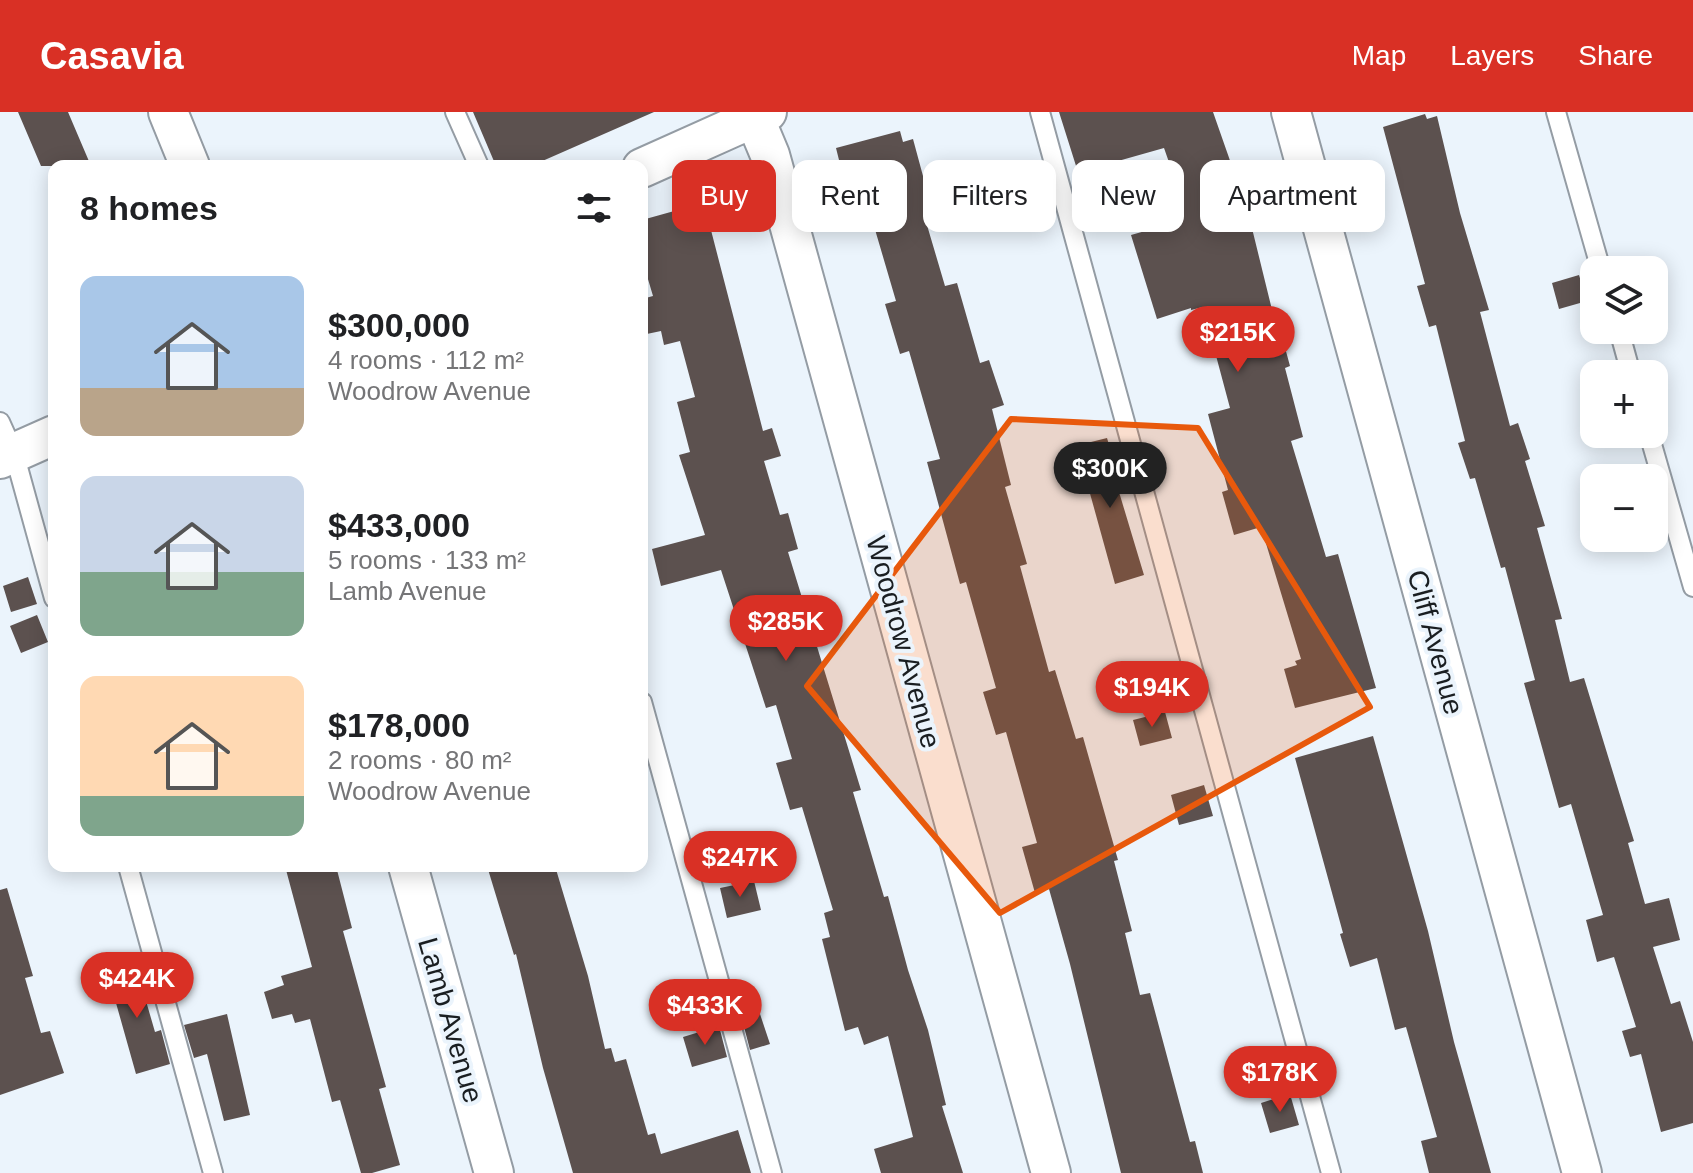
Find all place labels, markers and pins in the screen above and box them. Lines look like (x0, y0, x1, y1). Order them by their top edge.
pin: $215K (1182, 306, 1294, 374)
pin: $300K (1054, 442, 1166, 510)
pin: $285K (730, 595, 842, 663)
pin: $194K (1096, 661, 1208, 729)
pin: $247K (684, 831, 796, 899)
pin: $424K (81, 952, 193, 1020)
pin: $433K (649, 979, 761, 1047)
pin: $178K (1224, 1046, 1336, 1114)

